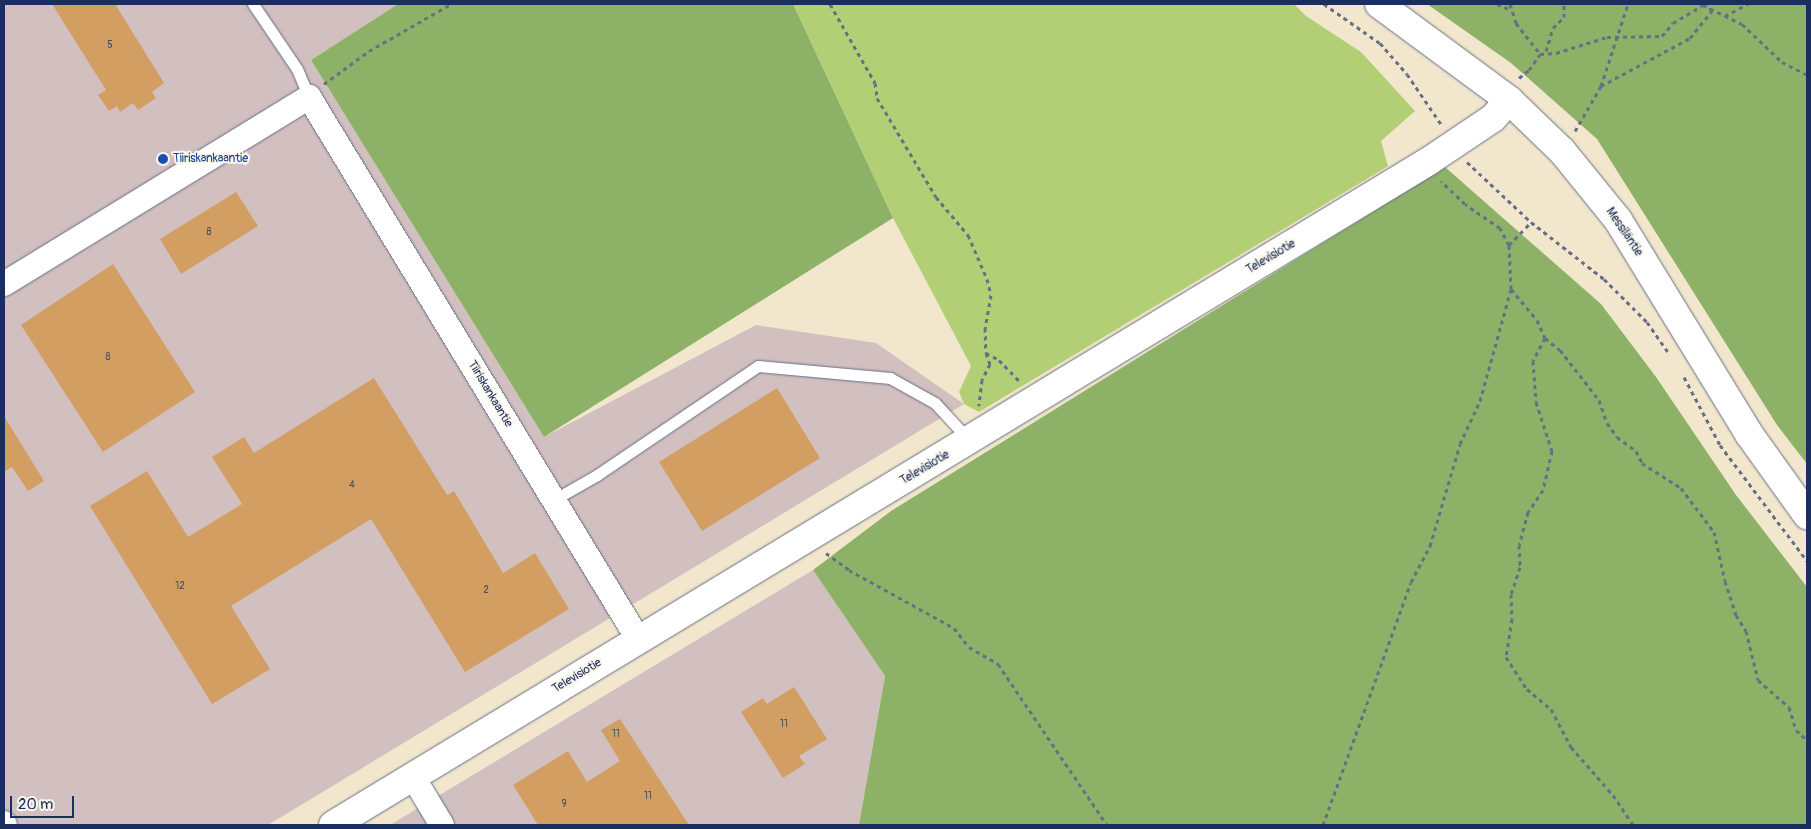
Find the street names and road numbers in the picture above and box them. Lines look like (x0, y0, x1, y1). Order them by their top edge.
street label: Messiläntie (1602, 205, 1646, 259)
street label: Televisiotie (1244, 237, 1298, 277)
street label: Tiiriskankaantie (464, 358, 516, 430)
street label: Televisiotie (898, 448, 952, 488)
street label: Televisiotie (550, 656, 604, 696)

